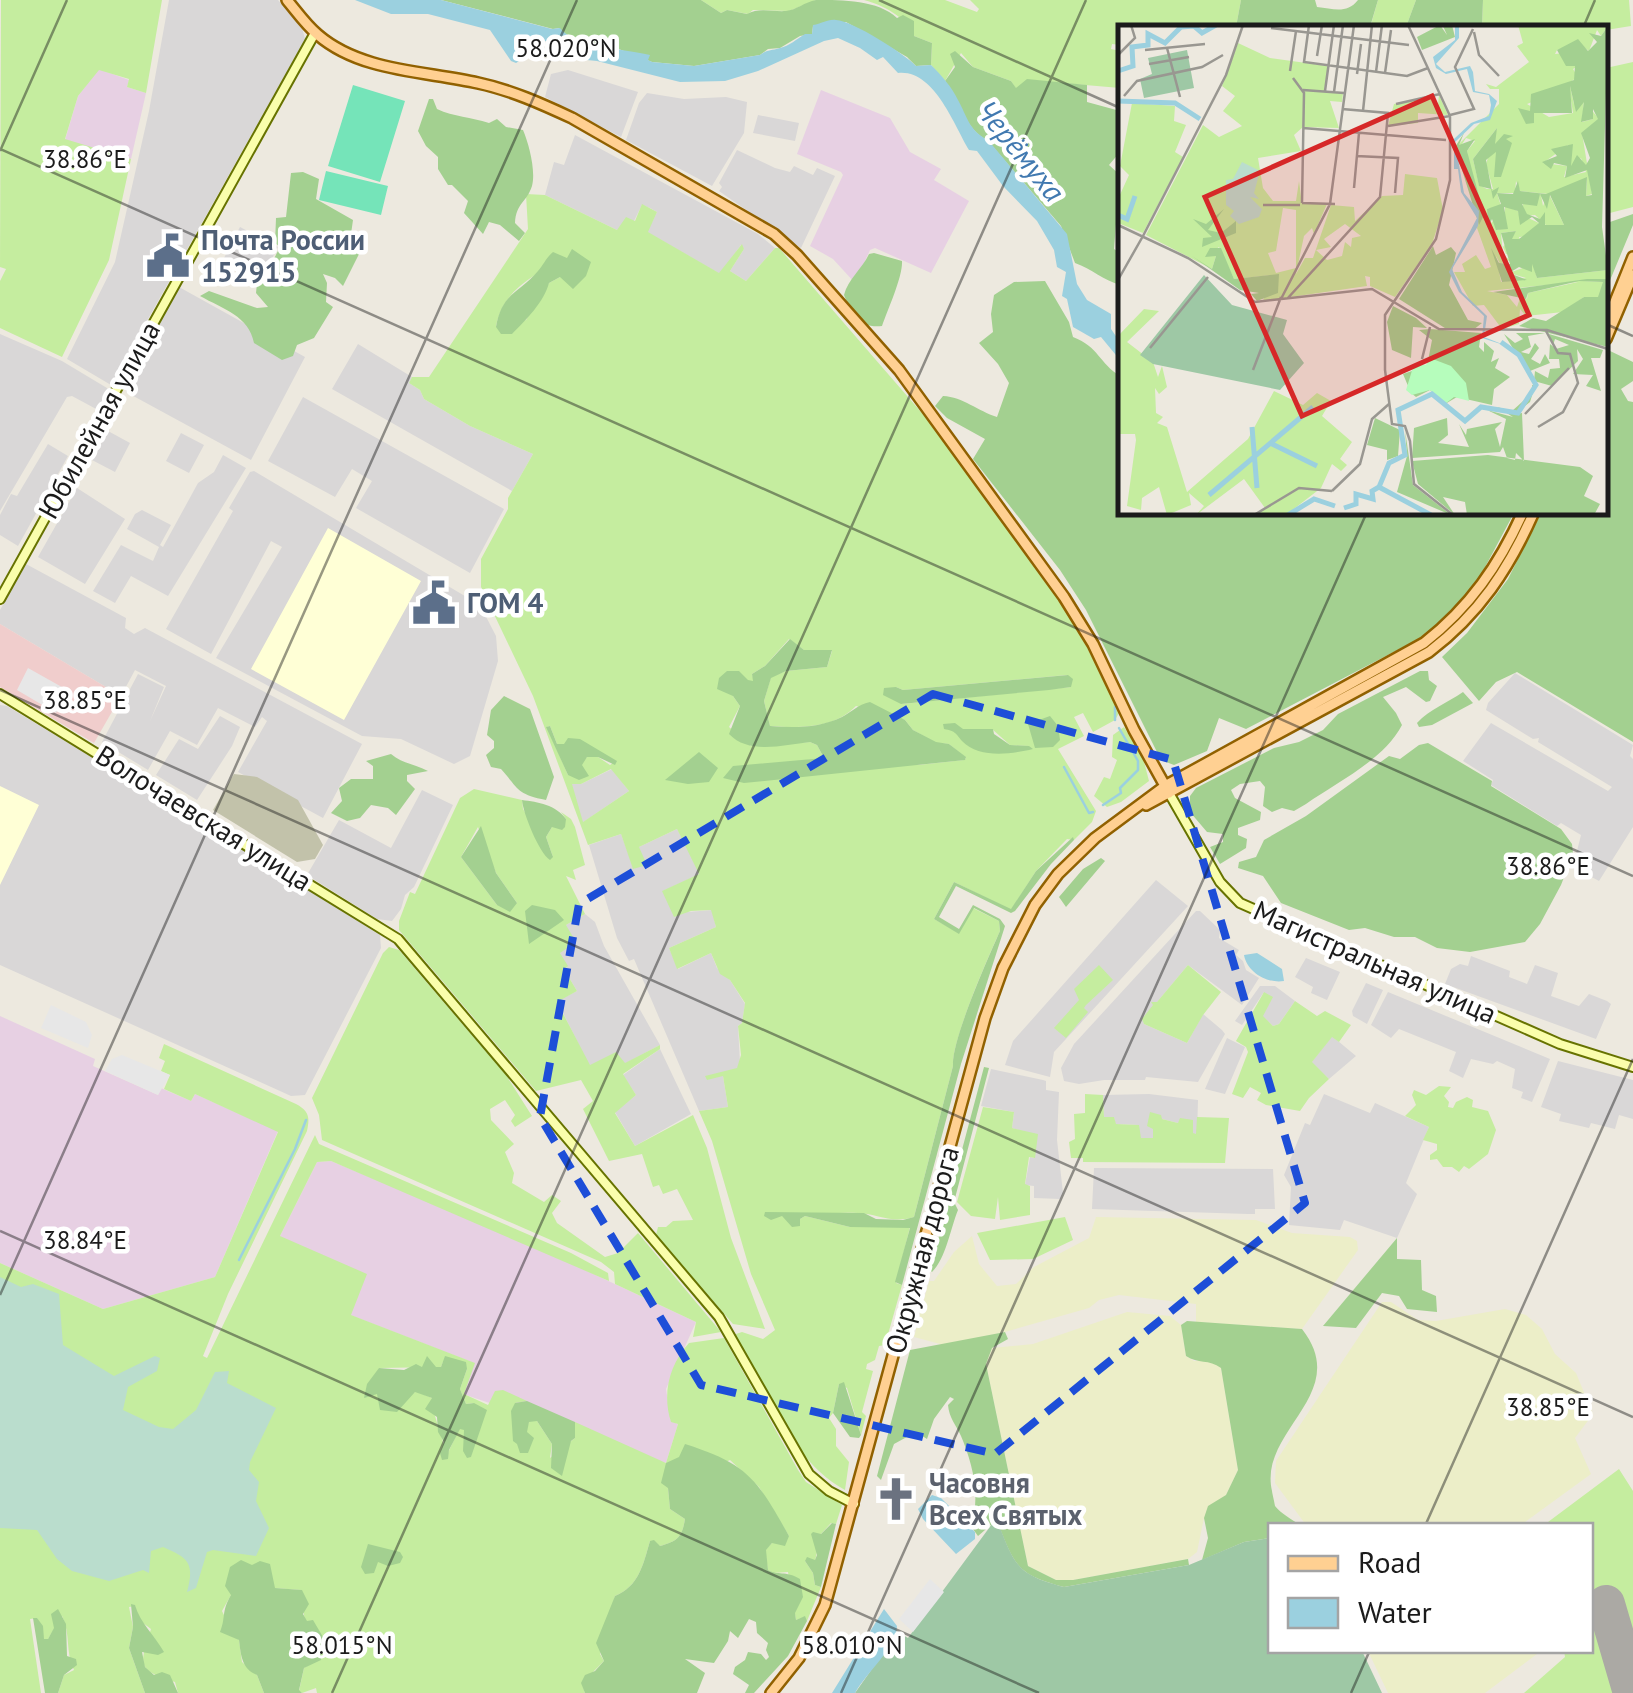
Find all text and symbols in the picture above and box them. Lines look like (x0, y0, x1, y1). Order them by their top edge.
inset map (1118, 25, 1608, 515)
text: 58.020°N (516, 32, 616, 64)
water label: Черёмуха (968, 91, 1074, 209)
text: 38.86°E (43, 143, 127, 175)
place label: Почта России 152915 (201, 221, 365, 290)
public building icon: Почта России 152915 (144, 232, 192, 280)
street label: Юбилейная улица (29, 315, 168, 525)
public building icon: ГОМ 4 (410, 579, 458, 627)
place label: ГОМ 4 (467, 584, 543, 621)
text: 38.85°E (43, 684, 127, 716)
street label: Волочаевская улица (89, 736, 319, 899)
text: 38.86°E (1506, 850, 1590, 882)
street label: Магистральная улица (1248, 891, 1502, 1032)
street label: Окружная дорога (876, 1142, 967, 1358)
text: 38.84°E (43, 1224, 127, 1256)
text: 38.85°E (1506, 1391, 1590, 1423)
place label: Часовня Всех Святых (929, 1464, 1082, 1533)
church icon: Часовня Всех Святых (872, 1475, 920, 1523)
legend (1268, 1523, 1593, 1653)
text: Road (1358, 1542, 1422, 1581)
text: Water (1358, 1592, 1432, 1631)
text: 58.015°N (292, 1629, 392, 1661)
text: 58.010°N (802, 1629, 902, 1661)

